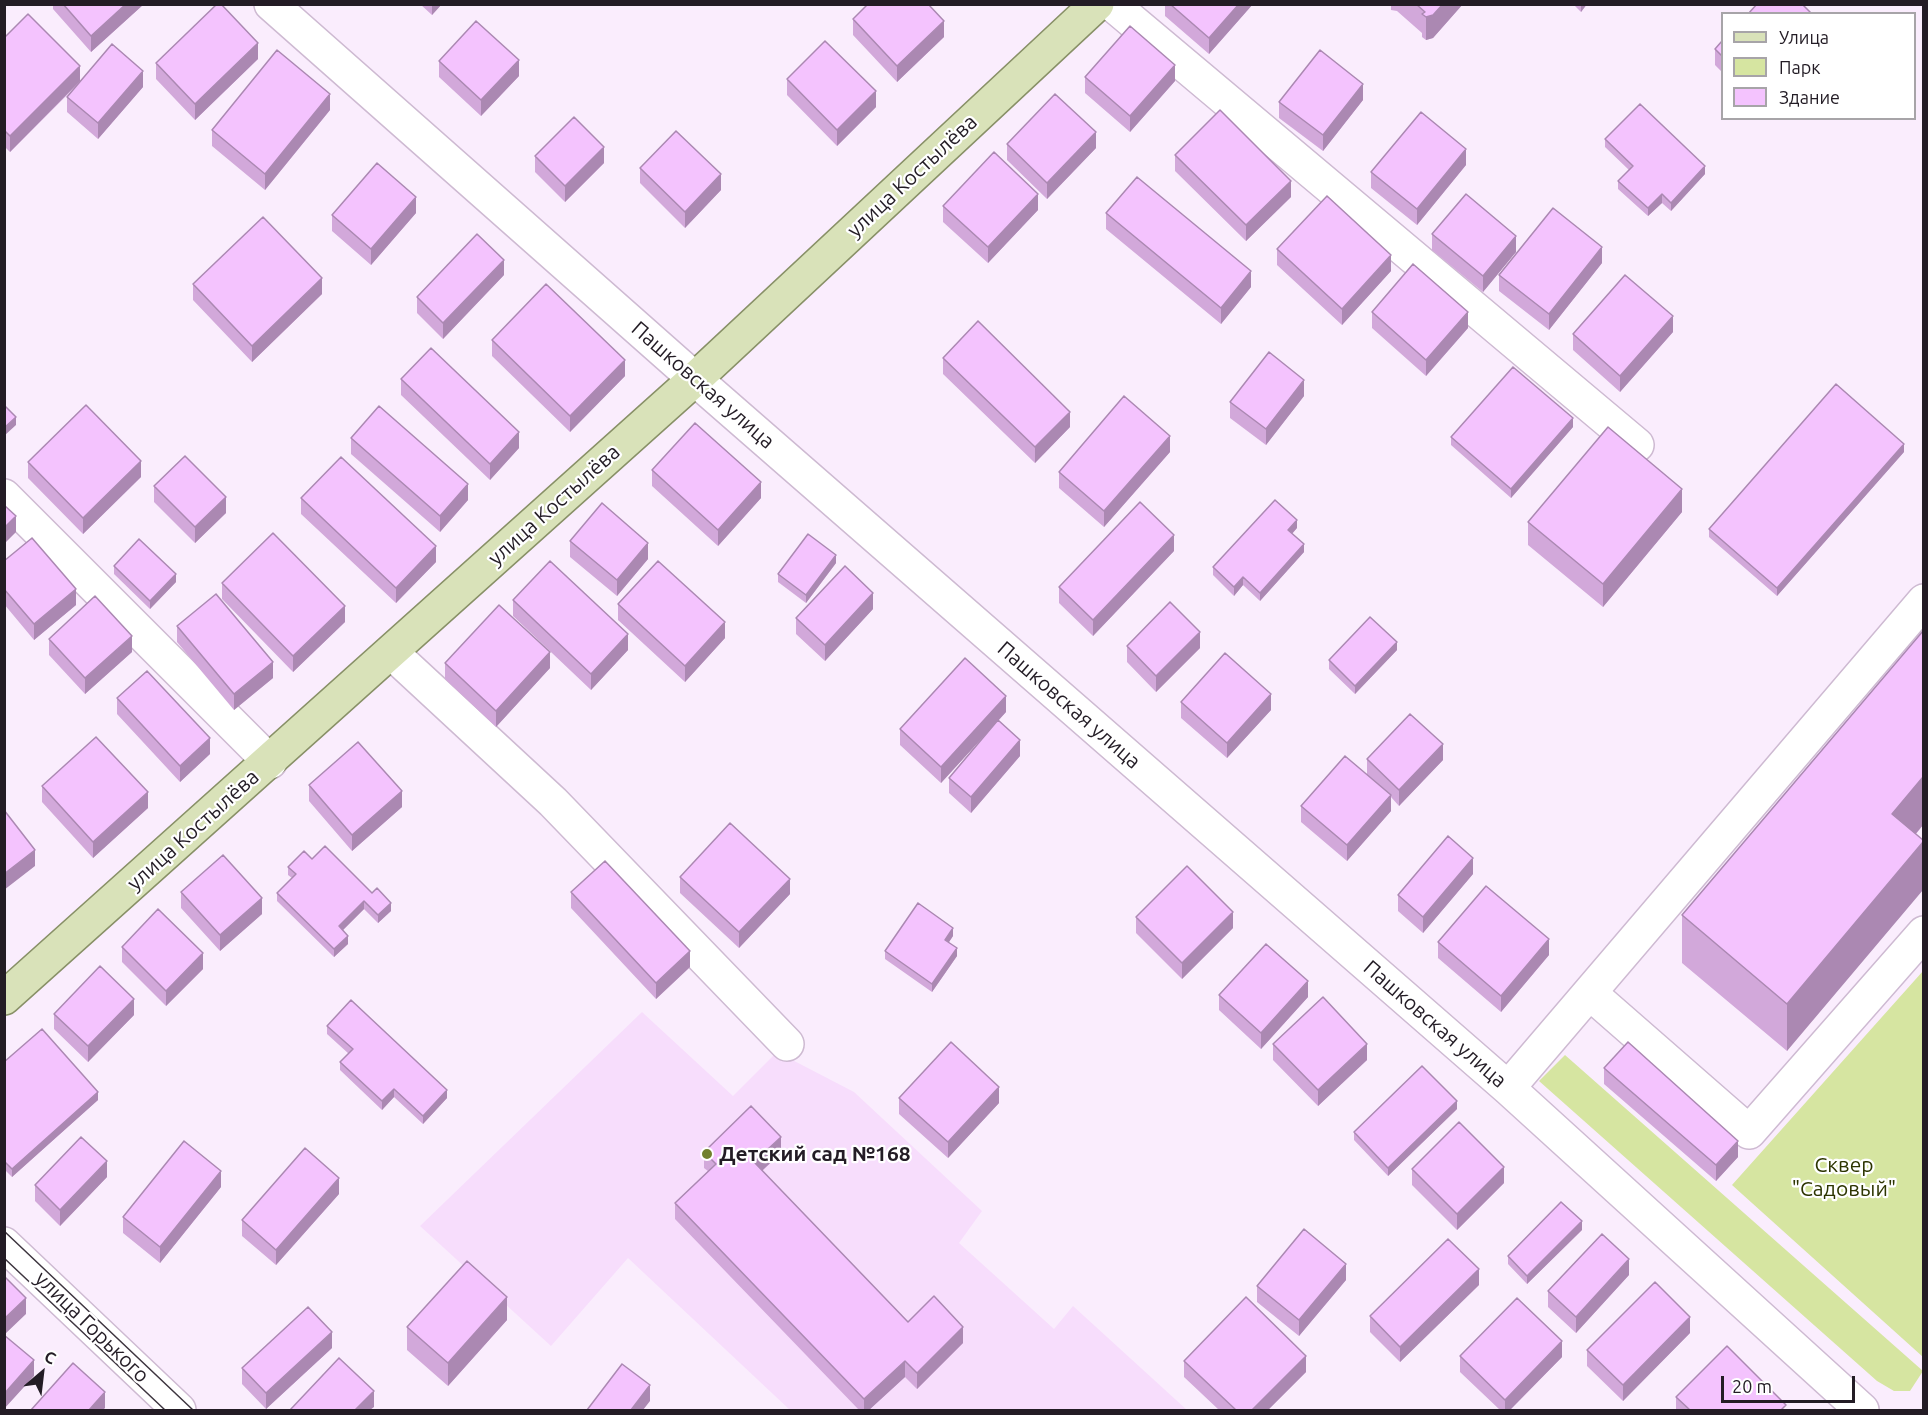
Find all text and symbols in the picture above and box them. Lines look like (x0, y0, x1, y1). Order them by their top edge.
legend (1721, 12, 1916, 120)
text: Улица (1779, 27, 1829, 47)
text: Парк (1779, 57, 1820, 77)
text: Здание (1779, 87, 1840, 107)
street label: улица Костылёва (842, 109, 982, 243)
street label: Пашковская улица (626, 316, 780, 454)
street label: улица Костылёва (483, 439, 625, 571)
street label: Пашковская улица (992, 636, 1146, 774)
street label: улица Костылёва (122, 764, 264, 896)
street label: Пашковская улица (1358, 955, 1512, 1093)
place label: Детский сад №168 (719, 1141, 911, 1167)
marker: Детский сад №168 (700, 1147, 714, 1161)
park label: Сквер "Садовый" (1792, 1152, 1896, 1202)
street label: улица Горького (29, 1266, 155, 1388)
north arrow (12, 1343, 72, 1403)
text: С (42, 1347, 59, 1367)
scale bar (1724, 1364, 1858, 1402)
text: 20 m (1732, 1376, 1772, 1396)

